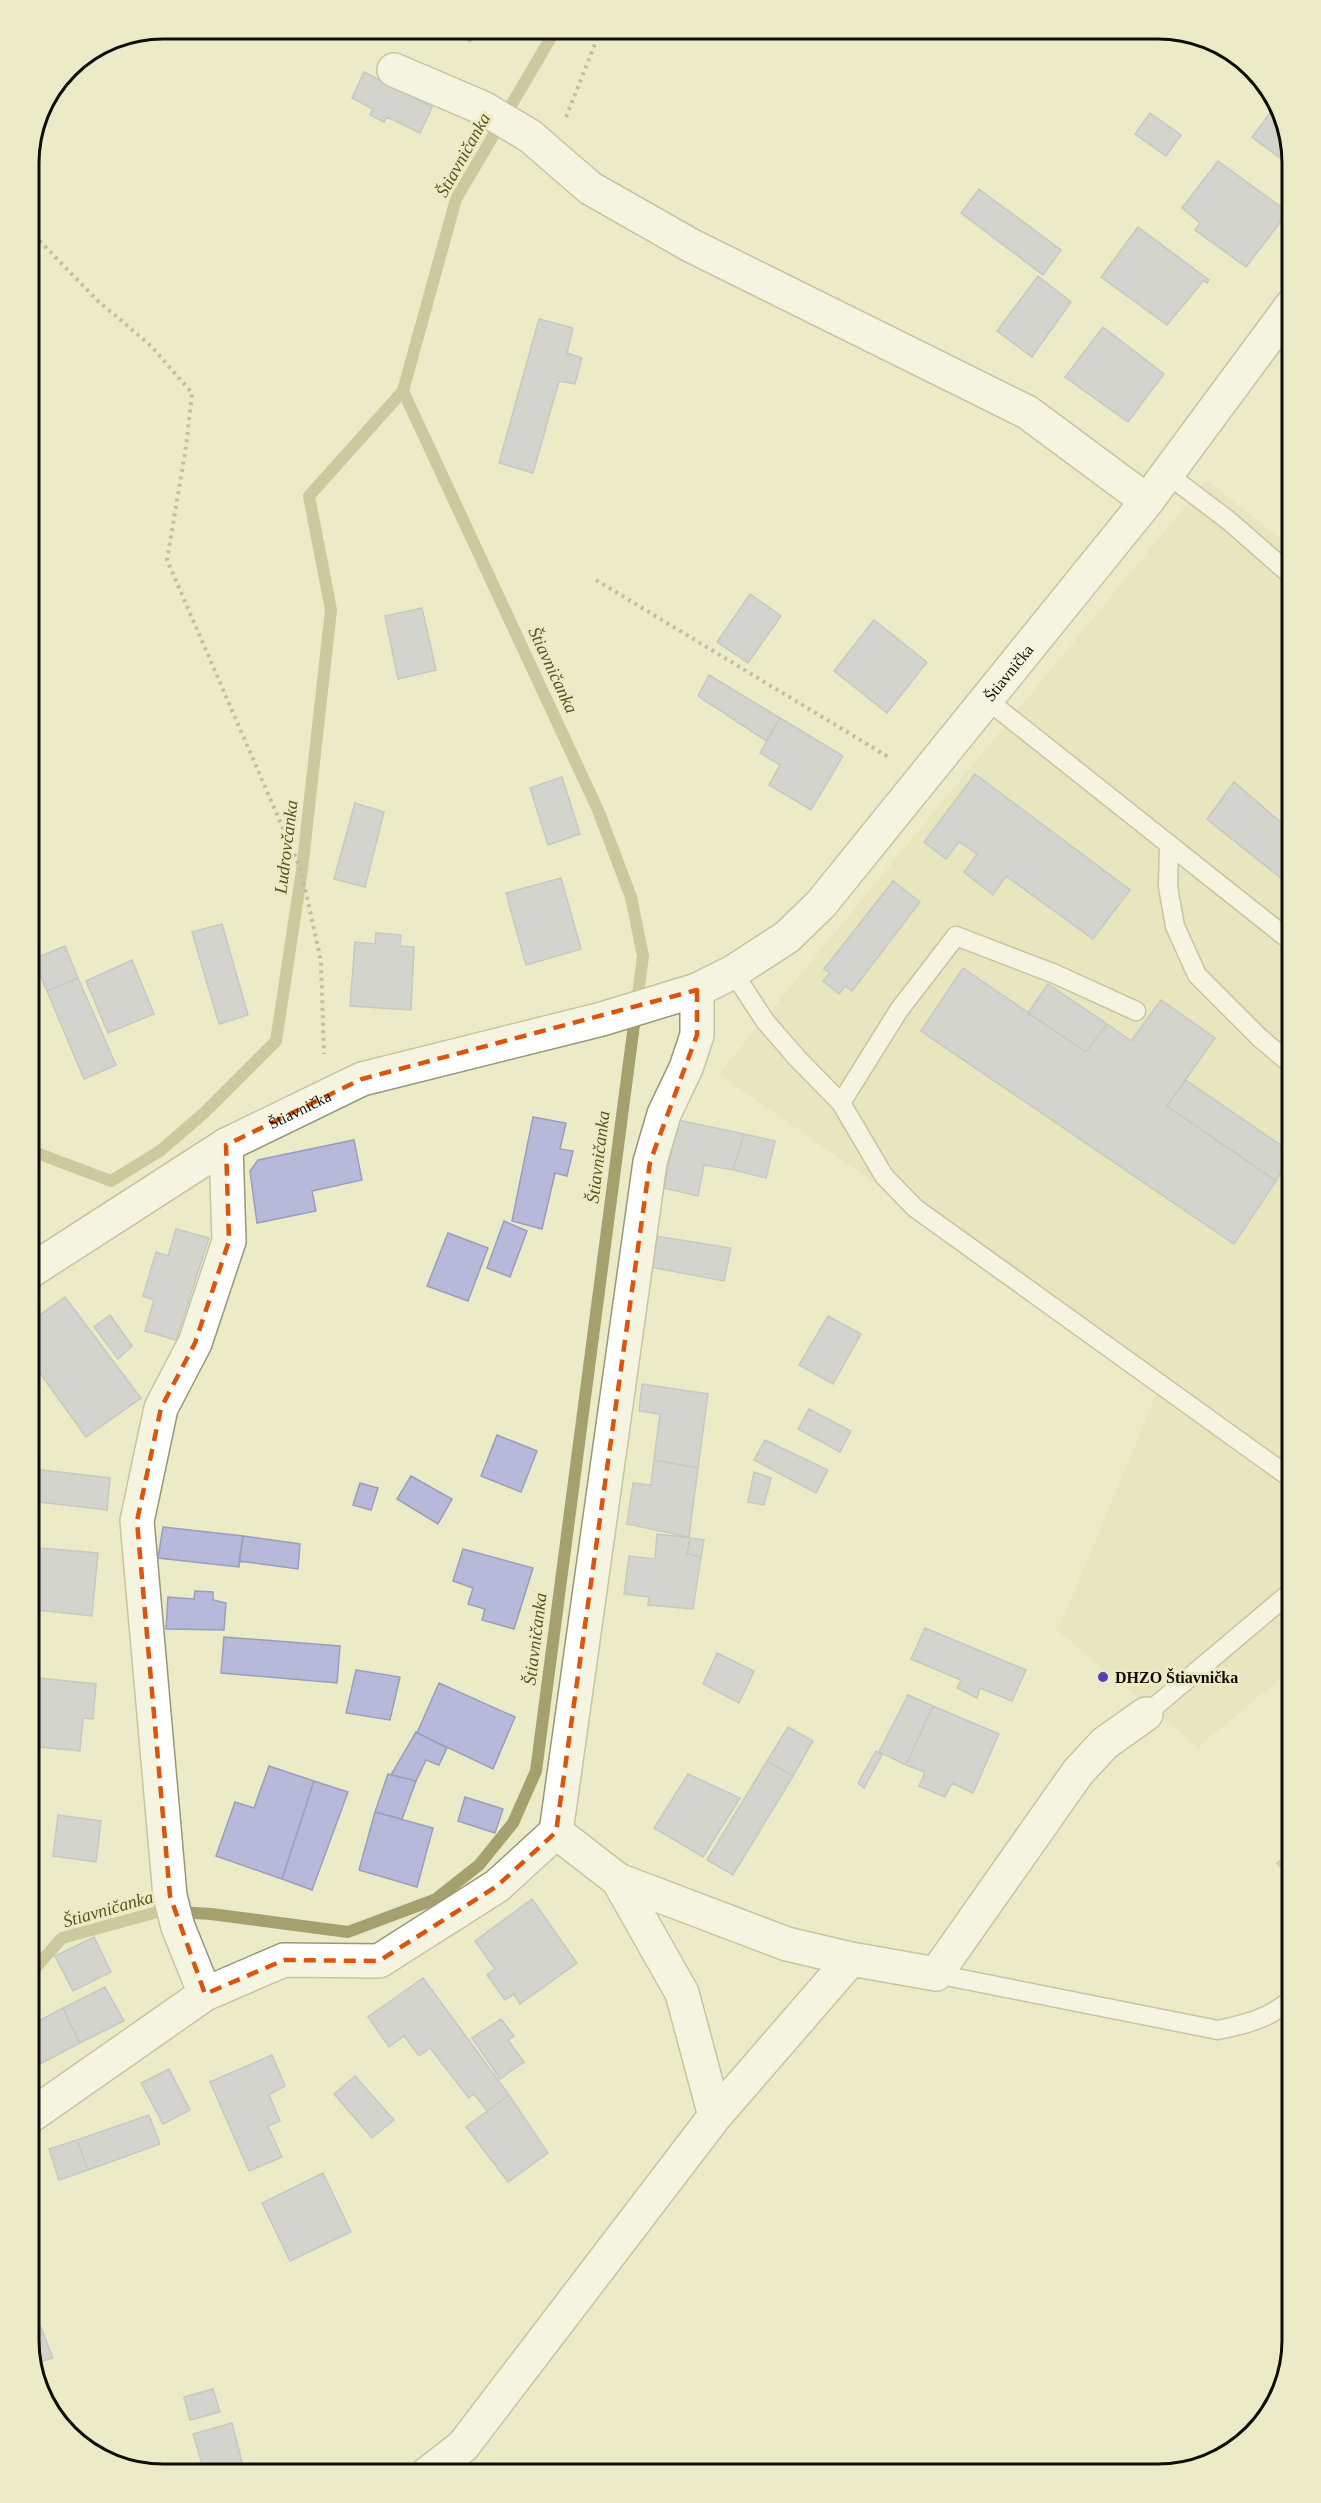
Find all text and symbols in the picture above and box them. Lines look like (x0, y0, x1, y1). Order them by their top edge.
water label: Štiavničanka (431, 109, 494, 201)
water label: Štiavničanka (524, 623, 583, 716)
street label: Štiavnička (980, 641, 1037, 704)
water label: Ludrovčanka (270, 799, 302, 896)
street label: Štiavnička (265, 1087, 334, 1132)
water label: Štiavničanka (581, 1110, 614, 1204)
water label: Štiavničanka (518, 1592, 551, 1686)
place label: DHZO Štiavnička (1115, 1668, 1238, 1686)
marker: DHZO Štiavnička (1096, 1670, 1110, 1684)
water label: Štiavničanka (60, 1886, 155, 1931)

